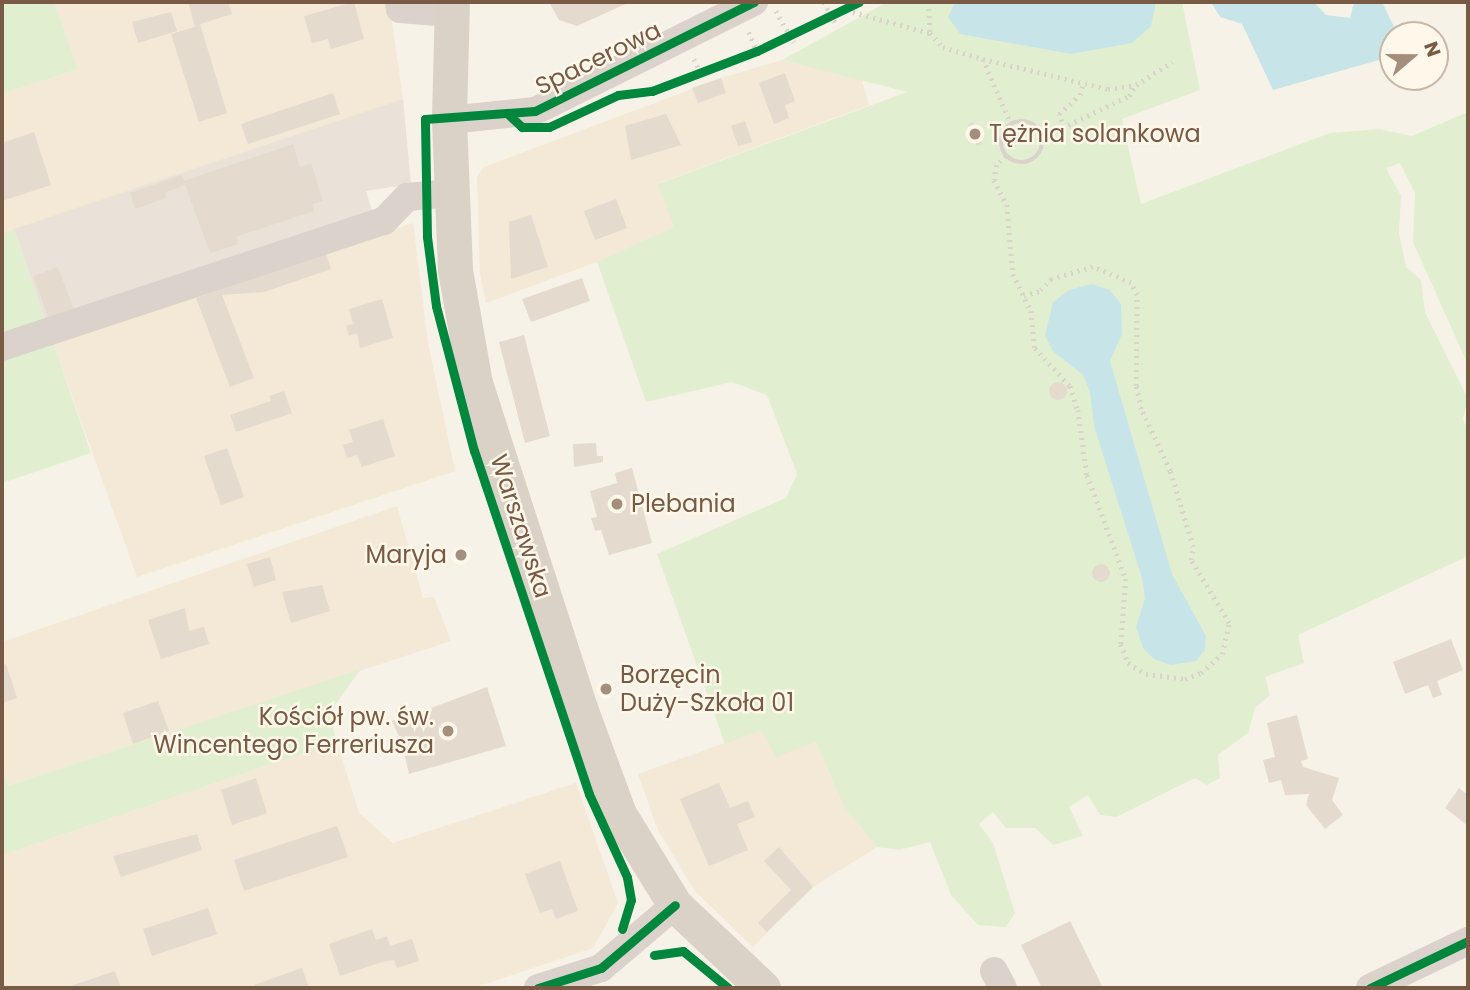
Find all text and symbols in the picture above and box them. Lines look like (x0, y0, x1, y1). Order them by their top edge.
street label: Spacerowa (530, 15, 666, 101)
north arrow (1379, 21, 1449, 91)
text: N (1417, 38, 1447, 61)
place label: Tężnia solankowa (989, 120, 1201, 148)
marker: Tężnia solankowa (967, 126, 983, 142)
street label: Warszawska (484, 451, 558, 601)
place label: Plebania (631, 490, 736, 518)
marker: Plebania (609, 496, 625, 512)
place label: Maryja (365, 541, 447, 569)
marker: Maryja (453, 547, 469, 563)
place label: Borzęcin Duży-Szkoła 01 (620, 661, 794, 717)
marker: Borzęcin Duży-Szkoła 01 (598, 681, 614, 697)
place label: Kościół pw. św. Wincentego Ferreriusza (153, 703, 434, 759)
marker: Kościół pw. św. Wincentego Ferreriusza (440, 723, 456, 739)

